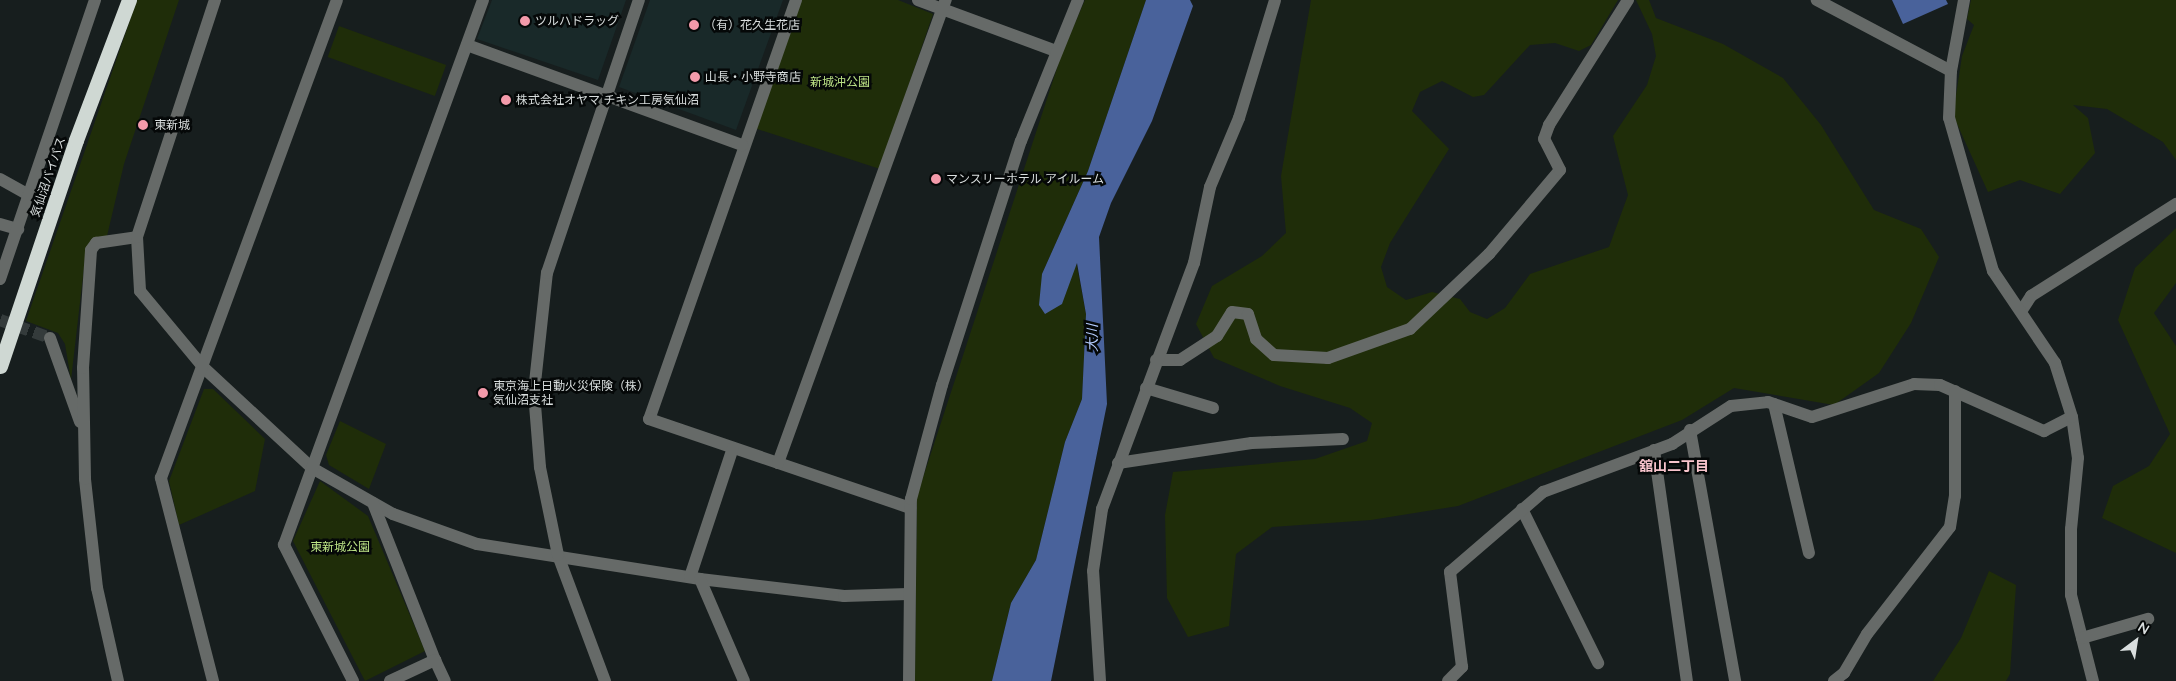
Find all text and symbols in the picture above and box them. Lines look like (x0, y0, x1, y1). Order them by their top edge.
place label: ツルハドラッグ (535, 14, 619, 28)
marker: ツルハドラッグ (519, 15, 531, 27)
place label: （有）花久生花店 (704, 18, 800, 32)
marker: （有）花久生花店 (688, 19, 700, 31)
place label: 山長・小野寺商店 (705, 70, 801, 84)
marker: 山長・小野寺商店 (689, 71, 701, 83)
park label: 新城沖公園 (810, 75, 870, 89)
place label: 株式会社オヤマ チキン工房気仙沼 (516, 93, 699, 107)
marker: 株式会社オヤマ チキン工房気仙沼 (500, 94, 512, 106)
marker: 東新城 (136, 118, 150, 132)
place label: 東新城 (154, 118, 190, 132)
street label: 気仙沼バイパス (28, 135, 68, 219)
place label: マンスリーホテル アイルーム (946, 172, 1105, 186)
marker: マンスリーホテル アイルーム (930, 173, 942, 185)
water label: 大川 (1084, 324, 1100, 352)
place label: 東京海上日動火災保険（株） 気仙沼支社 (493, 379, 649, 407)
marker: 東京海上日動火災保険（株） 気仙沼支社 (477, 387, 489, 399)
district label: 舘山二丁目 (1639, 458, 1709, 474)
park label: 東新城公園 (310, 540, 370, 554)
north arrow (2111, 616, 2161, 666)
text: N (2135, 618, 2153, 639)

